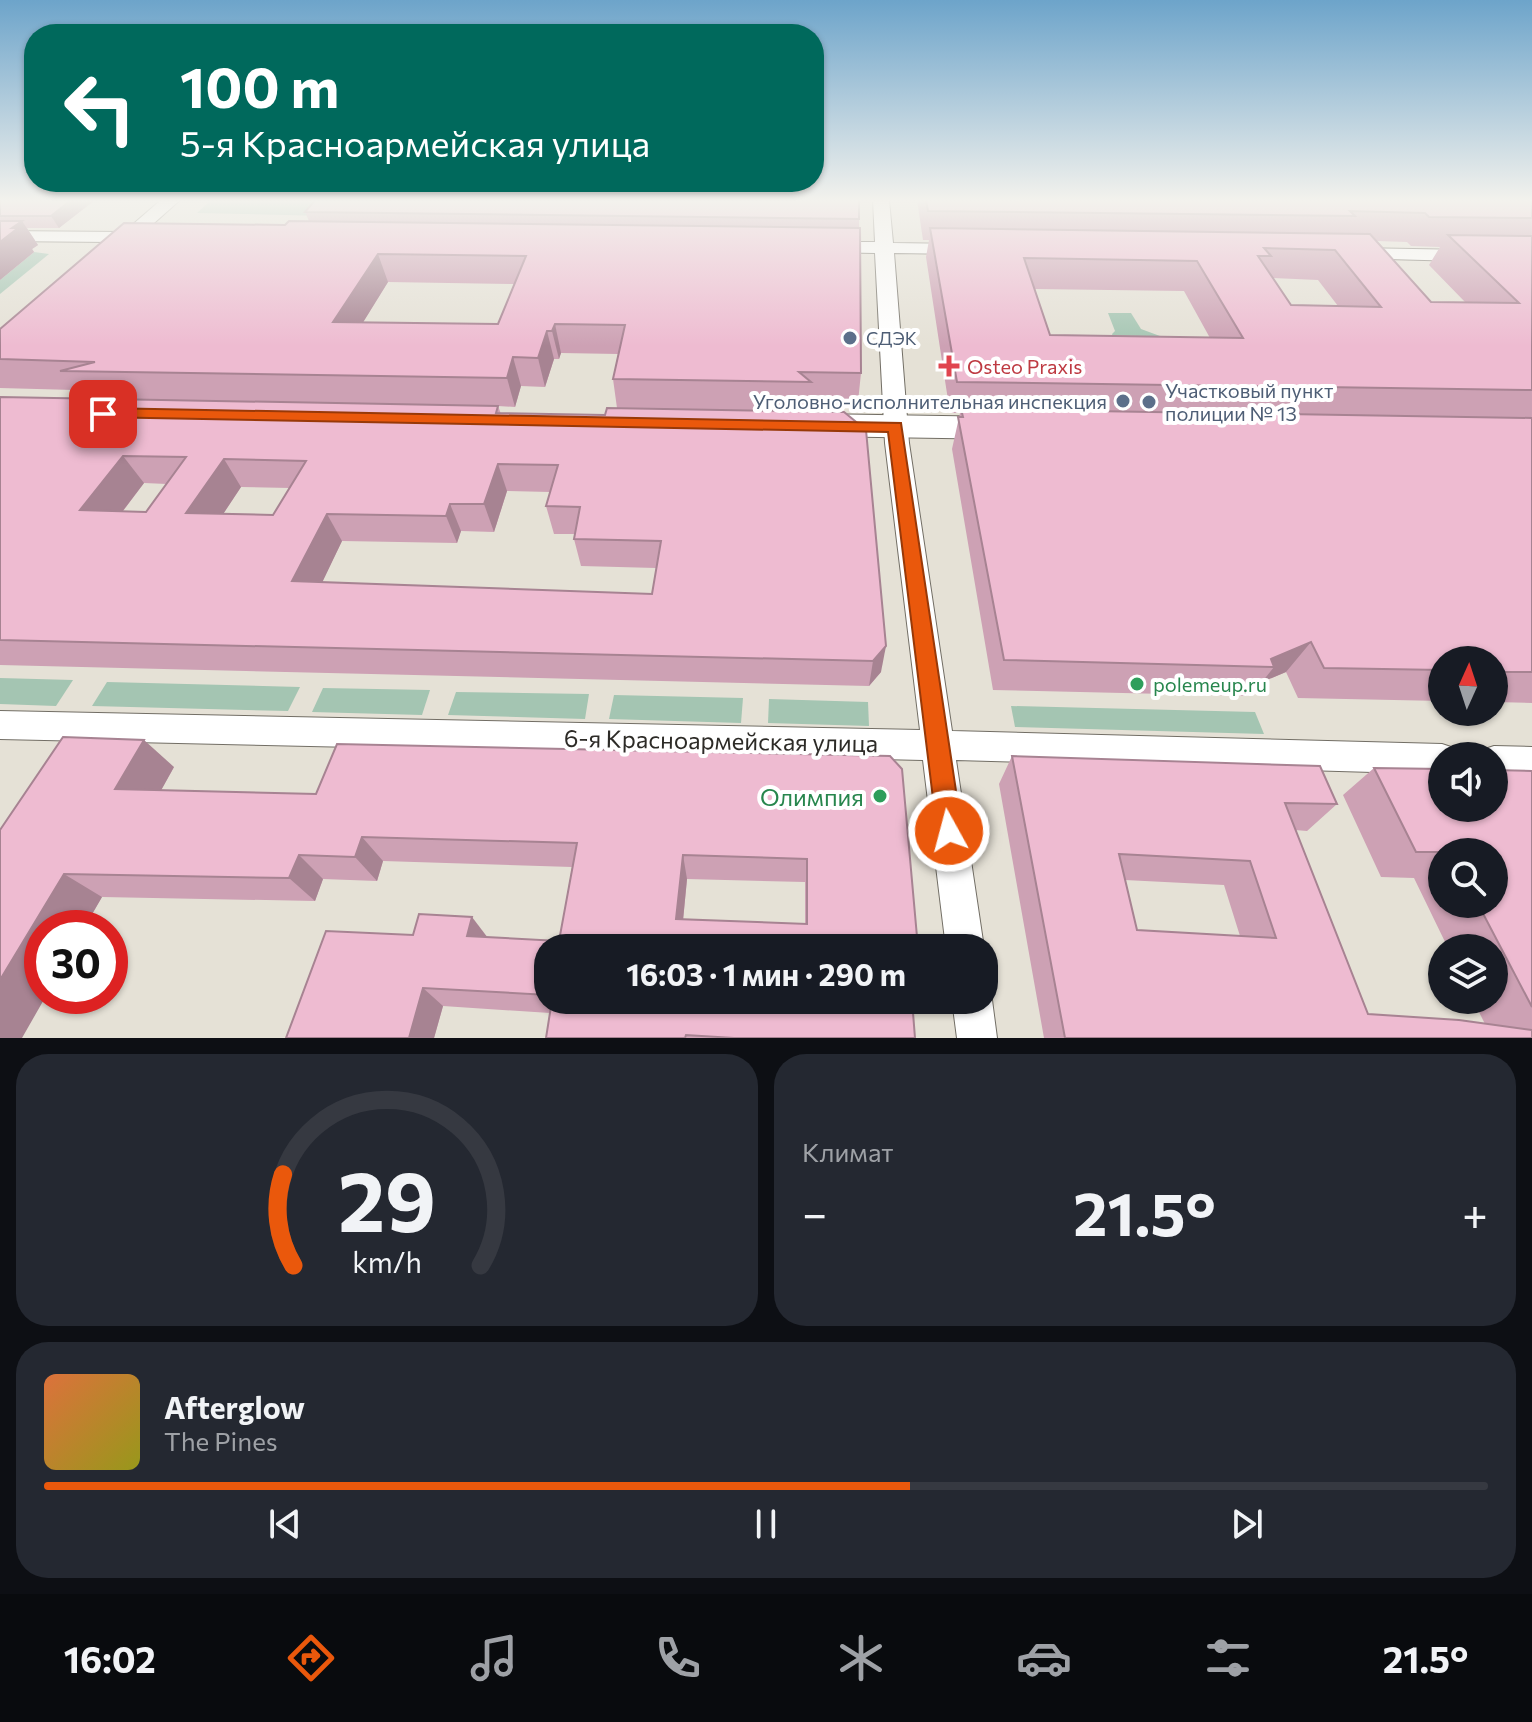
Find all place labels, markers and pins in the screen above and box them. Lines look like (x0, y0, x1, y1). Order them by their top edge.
place label: СДЭК (866, 327, 917, 349)
marker: СДЭК (841, 329, 859, 347)
place label: Osteo Praxis (967, 354, 1082, 378)
marker: Osteo Praxis (938, 355, 960, 377)
place label: Участковый пункт полиции № 13 (1165, 378, 1333, 425)
pin (69, 380, 137, 448)
place label: Уголовно-исполнительная инспекция (753, 389, 1107, 413)
marker: Уголовно-исполнительная инспекция (1114, 392, 1132, 410)
marker: Участковый пункт полиции № 13 (1140, 393, 1158, 411)
place label: polemeup.ru (1153, 672, 1267, 696)
marker: polemeup.ru (1128, 675, 1146, 693)
place label: Олимпия (760, 782, 864, 811)
marker: Олимпия (871, 787, 889, 805)

